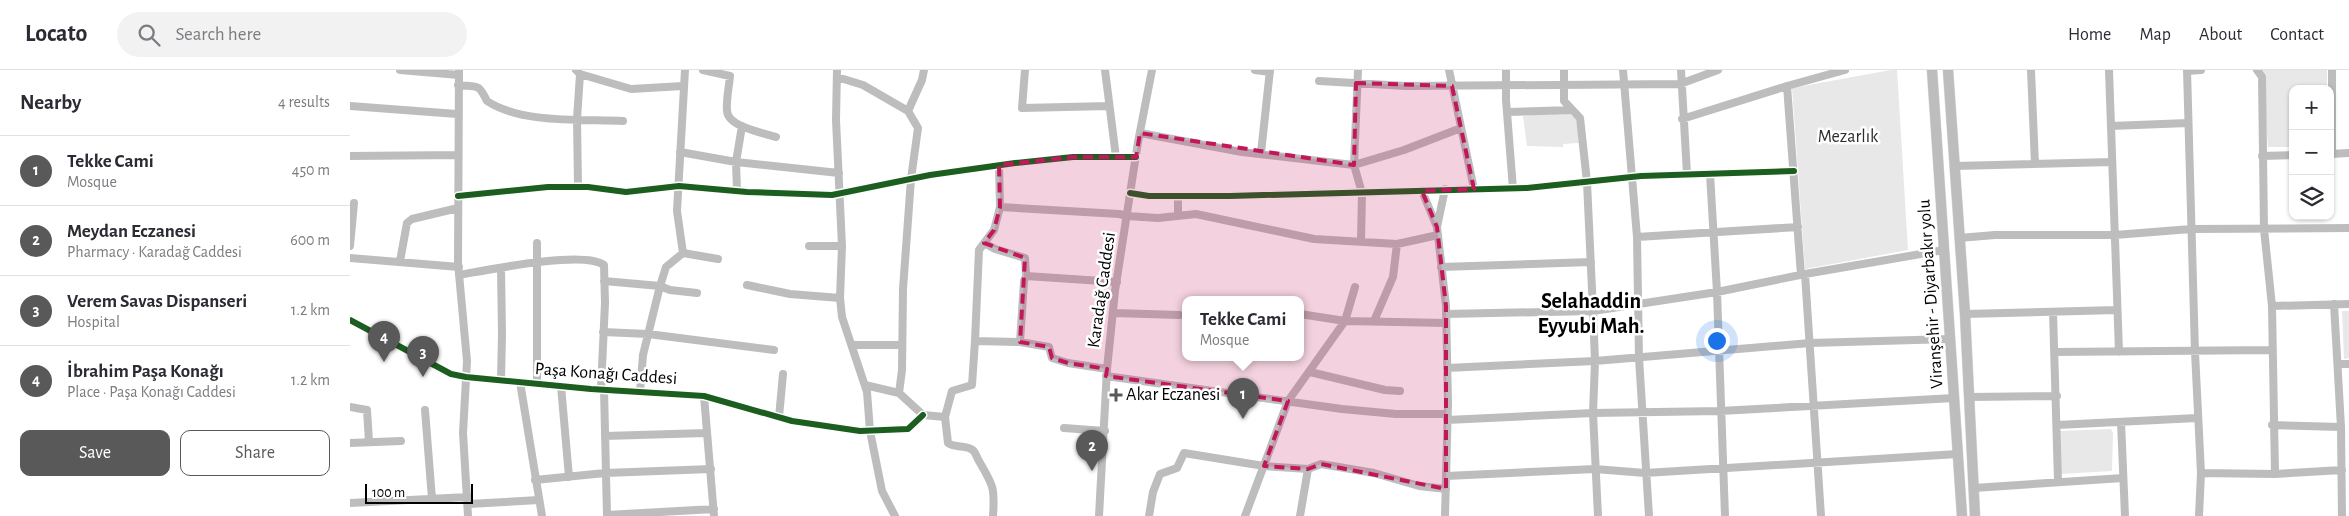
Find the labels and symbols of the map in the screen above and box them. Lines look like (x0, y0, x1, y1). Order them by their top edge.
park label: Mezarlık (1818, 128, 1879, 146)
street label: Viranşehir - Diyarbakır yolu (1915, 199, 1947, 389)
street label: Karadağ Caddesi (1085, 231, 1119, 349)
district label: Selahaddin Eyyubi Mah. (1537, 290, 1645, 338)
pin: 4 (368, 321, 400, 362)
your location (1704, 328, 1730, 354)
pin: 3 (407, 336, 439, 377)
street label: Paşa Konağı Caddesi (534, 360, 678, 388)
pin: 1 (1227, 378, 1259, 419)
place label: Akar Eczanesi (1126, 386, 1220, 404)
marker: Akar Eczanesi (1110, 389, 1122, 401)
pin: 2 (1076, 430, 1108, 471)
scale bar (365, 481, 472, 504)

